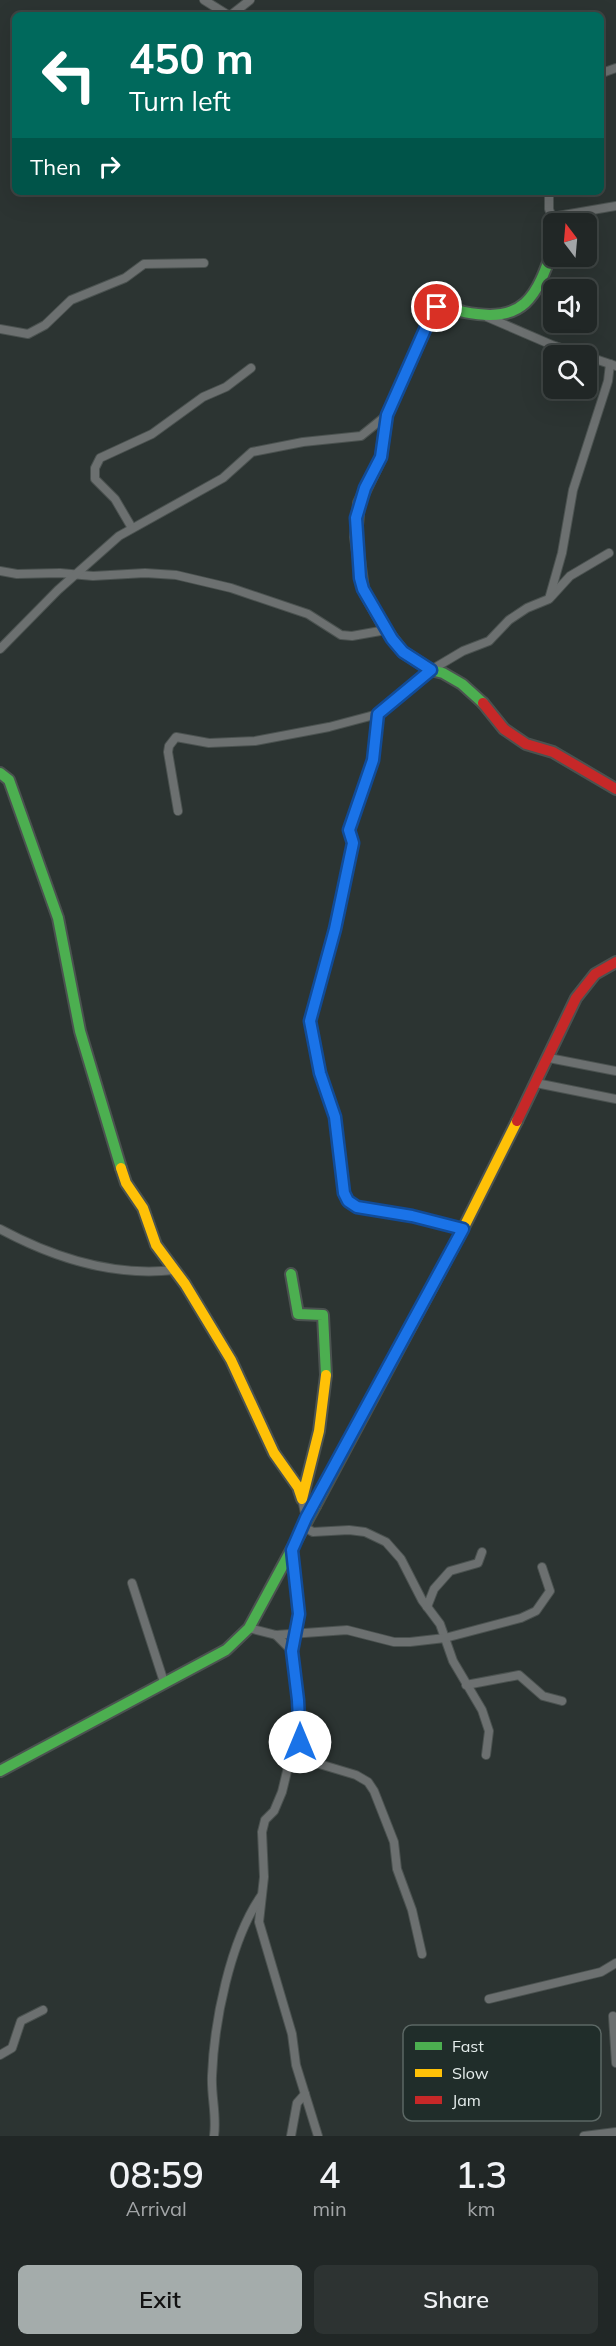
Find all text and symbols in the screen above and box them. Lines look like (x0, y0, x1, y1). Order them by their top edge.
text: 450 m (129, 32, 254, 85)
icon: left (30, 36, 108, 114)
text: Turn left (129, 84, 231, 118)
icon: right (93, 150, 126, 183)
text: Then (30, 153, 81, 181)
north arrow (543, 213, 597, 267)
map controls (543, 213, 597, 399)
button: sound (543, 279, 597, 333)
pin (411, 281, 462, 332)
icon: arrive (420, 290, 453, 323)
button: search (543, 345, 597, 399)
position arrow (268, 1710, 332, 1774)
legend (403, 2025, 601, 2121)
text: Fast (452, 2036, 484, 2056)
text: Slow (452, 2063, 489, 2083)
text: Jam (452, 2090, 481, 2110)
text: 08:59 (109, 2152, 204, 2197)
text: 4 (319, 2152, 340, 2197)
text: 1.3 (455, 2152, 507, 2197)
text: Arrival (126, 2196, 187, 2221)
text: min (313, 2196, 347, 2221)
text: km (467, 2196, 495, 2221)
button: Exit (18, 2265, 302, 2334)
button: Share (314, 2265, 598, 2334)

